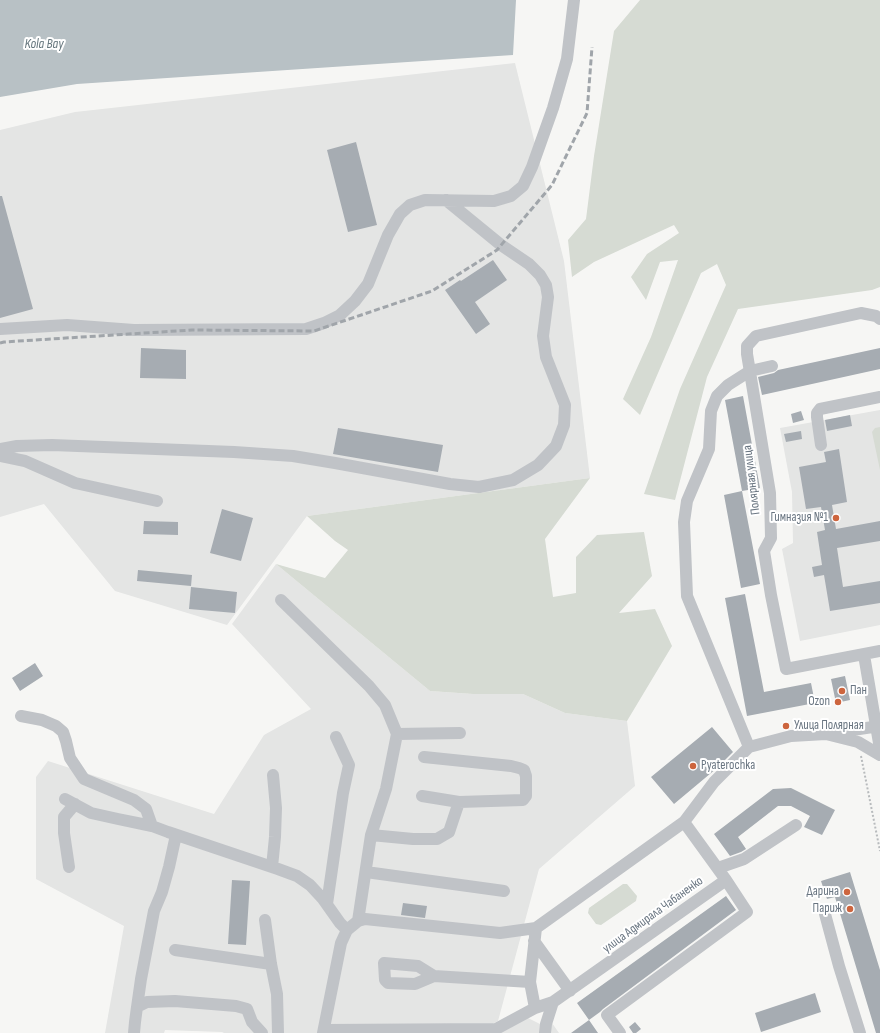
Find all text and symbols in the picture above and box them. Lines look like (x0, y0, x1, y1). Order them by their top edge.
water label: Kola Bay (24, 36, 64, 52)
street label: Полярная улица (740, 444, 764, 516)
place label: Гимназия №1 (770, 510, 828, 526)
marker: Гимназия №1 (831, 513, 841, 523)
place label: Пан (850, 683, 867, 699)
marker: Пан (837, 686, 847, 696)
place label: Ozon (808, 694, 830, 710)
marker: Ozon (833, 697, 843, 707)
place label: Улица Полярная (794, 718, 864, 734)
marker: Улица Полярная (781, 721, 791, 731)
place label: Pyaterochka (701, 758, 755, 774)
marker: Pyaterochka (688, 761, 698, 771)
street label: улица Адмирала Чабаненко (600, 873, 706, 957)
place label: Дарина (807, 884, 839, 900)
marker: Дарина (842, 887, 852, 897)
place label: Париж (813, 901, 842, 917)
marker: Париж (845, 904, 855, 914)

